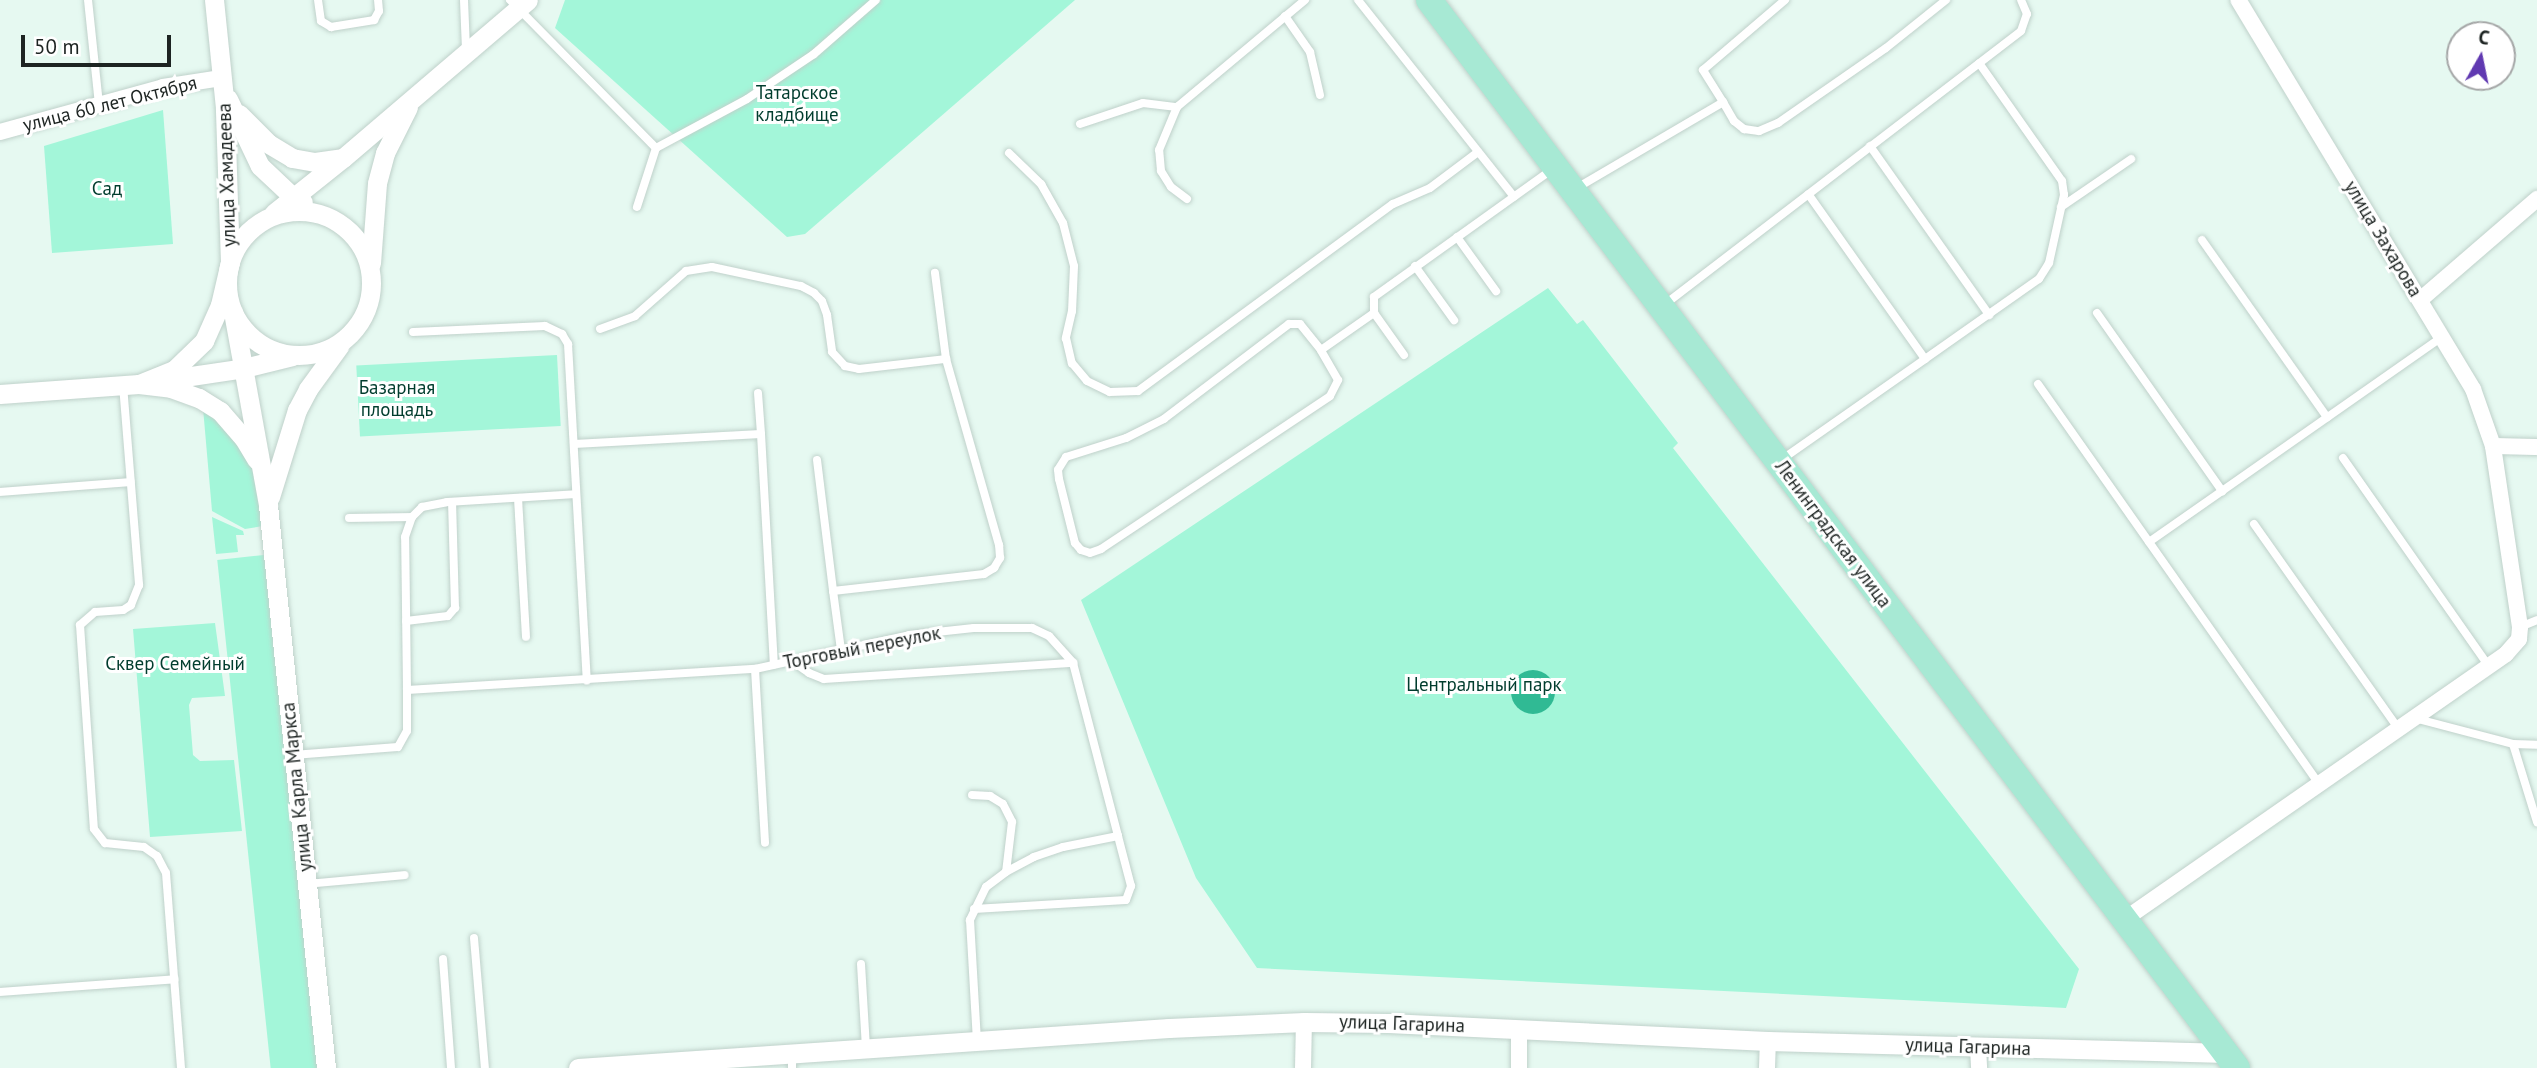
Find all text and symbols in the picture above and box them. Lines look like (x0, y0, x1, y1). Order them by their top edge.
scale bar (24, 21, 175, 65)
north arrow (2446, 21, 2516, 91)
text: С (2477, 25, 2491, 50)
text: 50 m (34, 33, 80, 60)
street label: улица 60 лет Октября (20, 71, 200, 137)
park label: Татарское кладбище (755, 82, 839, 126)
street label: улица Хамадеева (213, 102, 241, 248)
street label: улица Захарова (2339, 177, 2427, 301)
park label: Сад (92, 178, 122, 200)
park label: Базарная площадь (359, 377, 435, 421)
street label: Ленинградская улица (1770, 456, 1896, 612)
street label: Торговый переулок (781, 622, 943, 674)
park label: Сквер Семейный (105, 653, 245, 675)
park label: Центральный парк (1406, 674, 1562, 696)
street label: улица Карла Маркса (277, 701, 317, 873)
street label: улица Гагарина (1339, 1010, 1465, 1038)
street label: улица Гагарина (1905, 1033, 2031, 1061)

